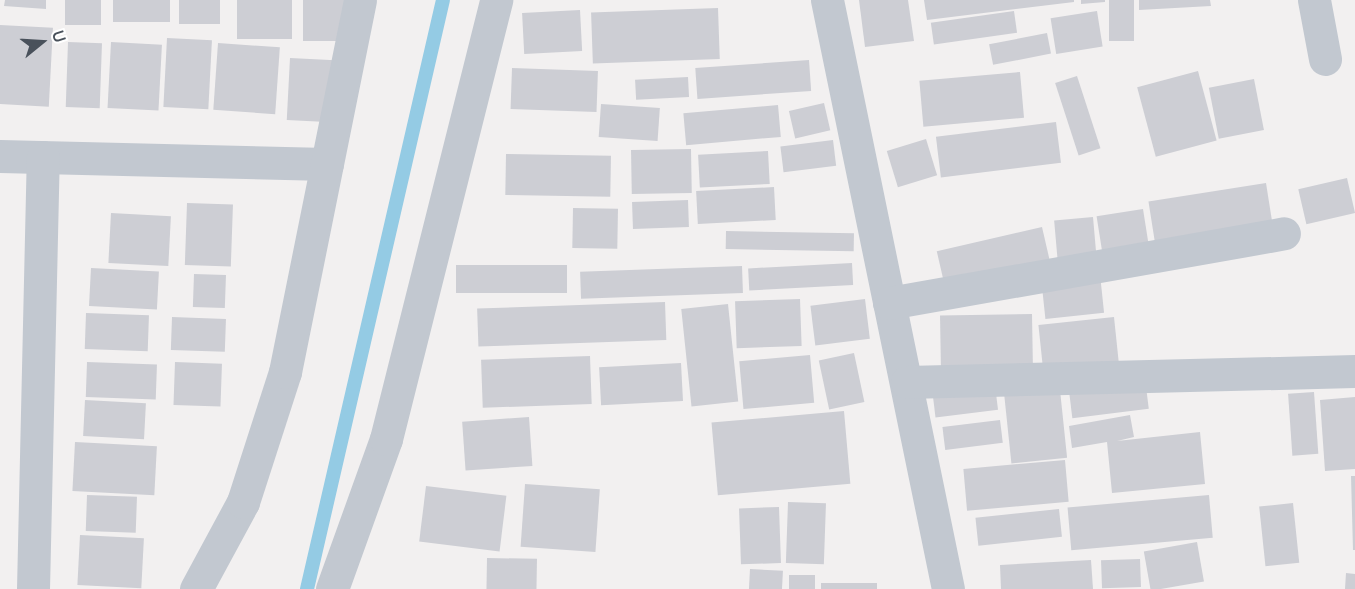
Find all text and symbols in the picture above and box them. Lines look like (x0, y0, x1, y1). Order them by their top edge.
north arrow (12, 12, 72, 72)
text: U (47, 28, 71, 45)

